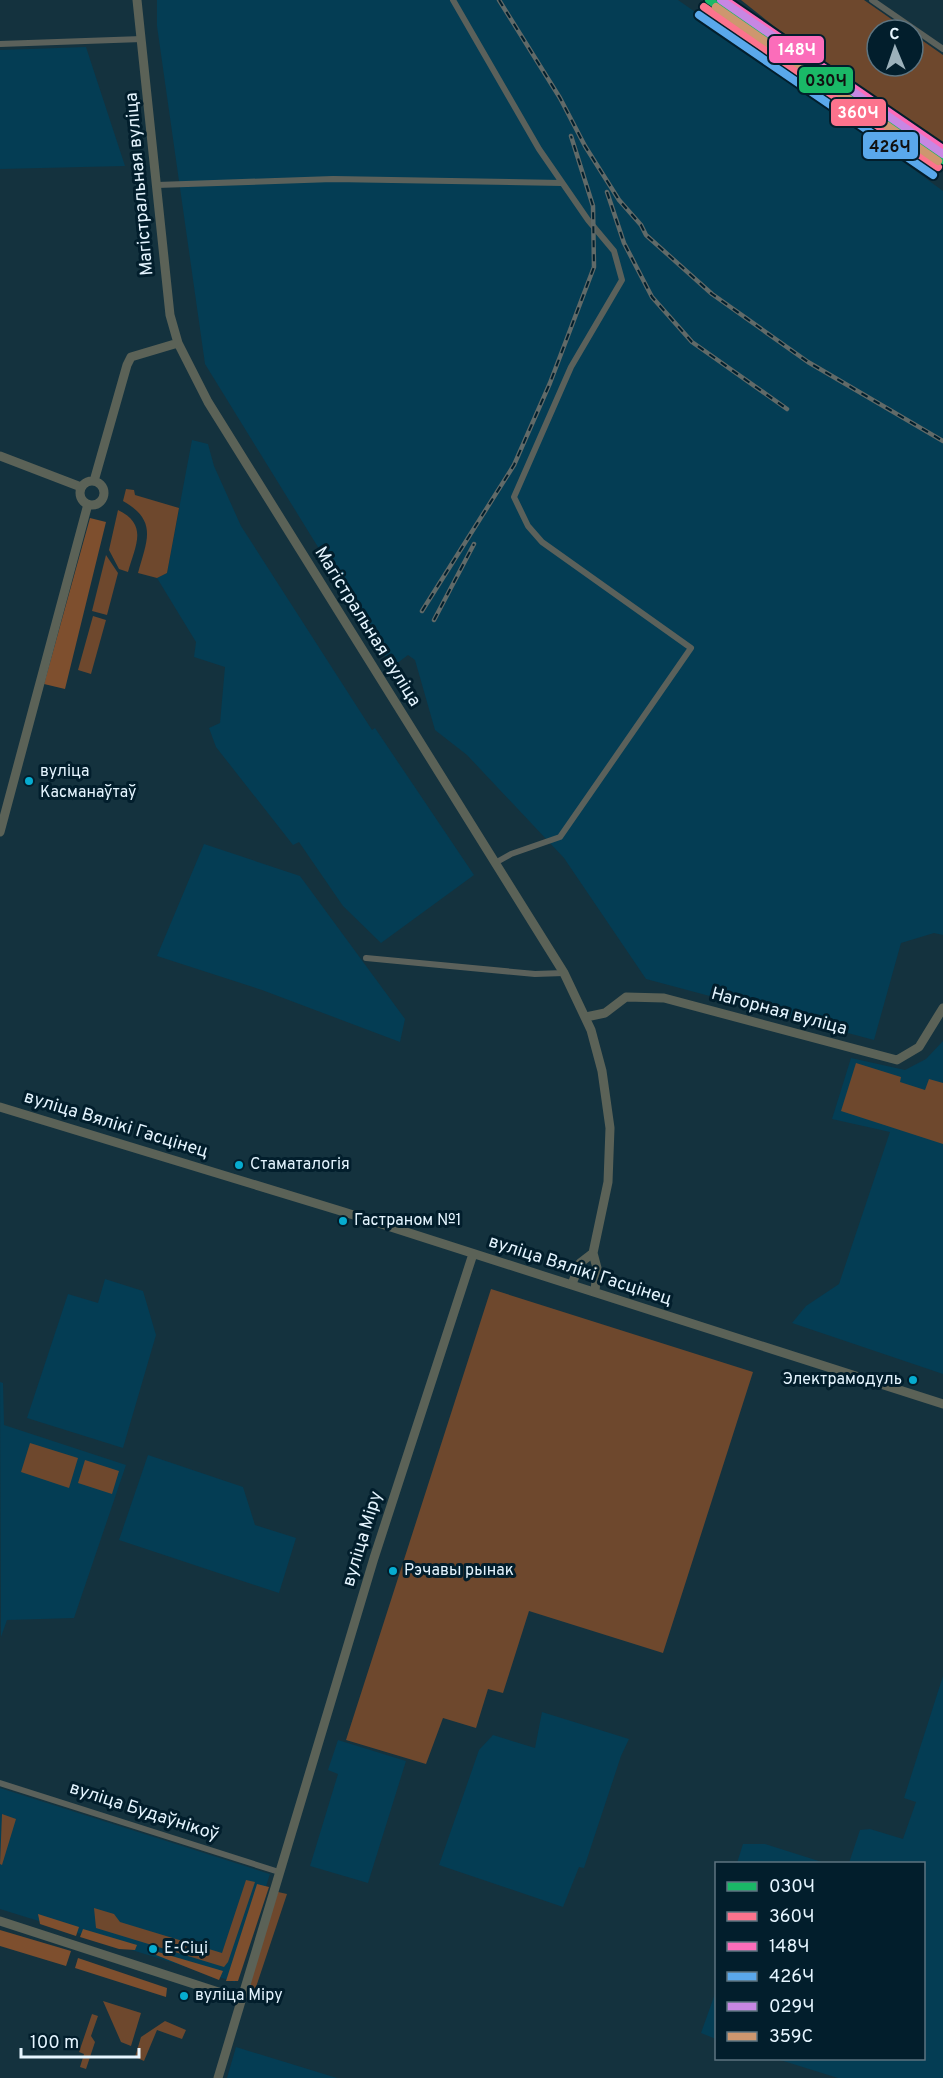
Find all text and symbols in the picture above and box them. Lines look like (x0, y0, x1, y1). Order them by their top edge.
north arrow (865, 18, 925, 78)
text: С (889, 25, 900, 45)
line badge: 148Ч (768, 35, 825, 64)
text: 148Ч (778, 41, 816, 61)
line badge: 030Ч (798, 66, 854, 94)
text: 030Ч (805, 72, 847, 92)
street label: Магістральная вуліца (121, 91, 159, 277)
line badge: 360Ч (830, 98, 887, 127)
text: 360Ч (837, 104, 879, 124)
line badge: 426Ч (862, 131, 919, 160)
text: 426Ч (869, 138, 911, 158)
street label: Магістральная вуліца (308, 543, 426, 711)
place label: вуліца Касманаўтаў (40, 762, 136, 803)
marker: вуліца Касманаўтаў (23, 775, 35, 787)
street label: Нагорная вуліца (708, 983, 850, 1041)
street label: вуліца Вялікі Гасцінец (21, 1086, 211, 1164)
place label: Стаматалогія (250, 1155, 350, 1175)
marker: Стаматалогія (233, 1159, 245, 1171)
place label: Гастраном №1 (354, 1211, 462, 1231)
marker: Гастраном №1 (337, 1215, 349, 1227)
street label: вуліца Вялікі Гасцінец (485, 1230, 675, 1312)
place label: Электрамодуль (783, 1370, 902, 1390)
marker: Электрамодуль (907, 1374, 919, 1386)
street label: вуліца Міру (338, 1488, 388, 1590)
place label: Рэчавы рынак (404, 1561, 514, 1581)
marker: Рэчавы рынак (387, 1565, 399, 1577)
street label: вуліца Будаўнікоў (66, 1777, 222, 1847)
legend (715, 1862, 925, 2060)
text: 030Ч (769, 1876, 815, 1899)
text: 360Ч (769, 1906, 814, 1929)
text: 148Ч (769, 1936, 810, 1959)
place label: Е-Сіці (164, 1939, 208, 1959)
marker: Е-Сіці (147, 1943, 159, 1955)
text: 426Ч (769, 1966, 814, 1989)
place label: вуліца Міру (195, 1986, 283, 2006)
marker: вуліца Міру (178, 1990, 190, 2002)
text: 029Ч (769, 1996, 815, 2019)
scale bar (21, 2021, 140, 2059)
text: 359С (769, 2026, 813, 2049)
text: 100 m (30, 2032, 79, 2055)

